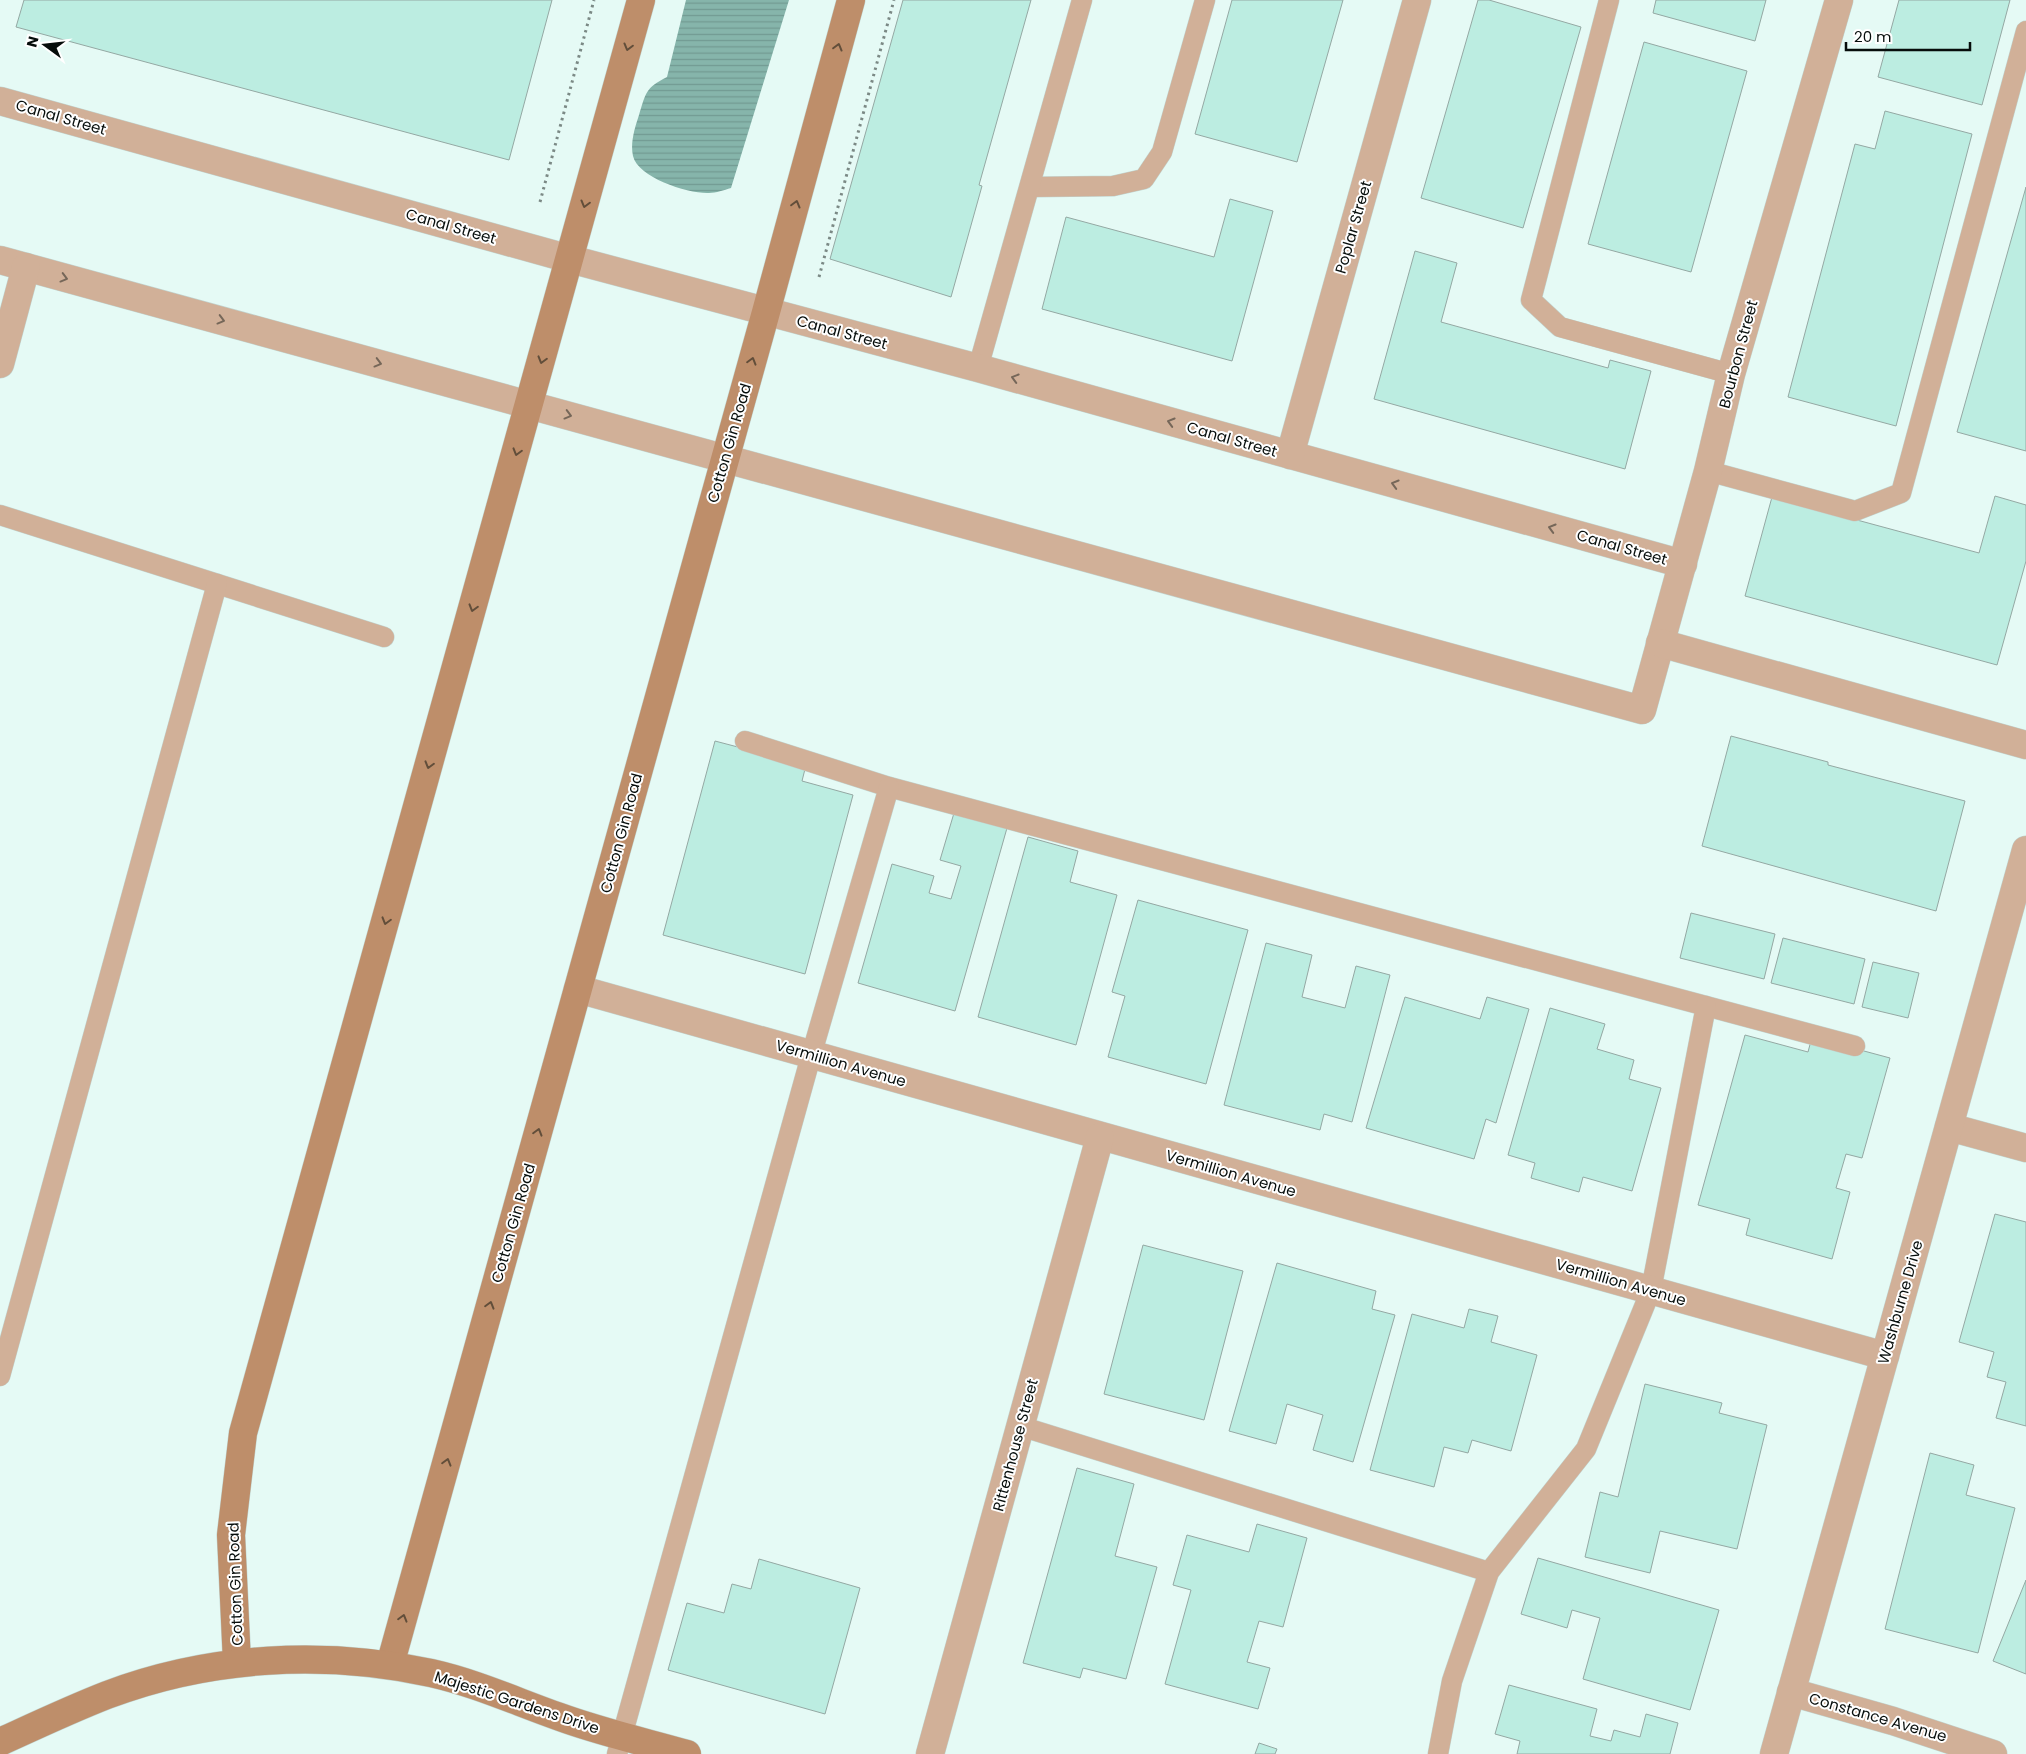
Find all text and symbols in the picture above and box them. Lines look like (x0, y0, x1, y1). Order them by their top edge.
north arrow (20, 20, 70, 70)
scale bar (1846, 20, 1970, 52)
text: 20 m (1854, 26, 1892, 47)
text: N (21, 34, 43, 49)
one-way arrow (624, 42, 634, 51)
one-way arrow (833, 44, 843, 52)
street label: Canal Street (13, 94, 109, 140)
street label: Poplar Street (1330, 178, 1376, 276)
one-way arrow (580, 199, 591, 208)
one-way arrow (790, 201, 800, 209)
street label: Canal Street (403, 203, 499, 249)
one-way arrow (59, 272, 67, 282)
street label: Bourbon Street (1713, 298, 1763, 410)
street label: Canal Street (794, 310, 890, 354)
one-way arrow (216, 315, 224, 325)
one-way arrow (537, 356, 548, 365)
one-way arrow (373, 357, 382, 368)
one-way arrow (747, 357, 757, 365)
one-way arrow (1010, 373, 1019, 384)
street label: Cotton Gin Road (702, 381, 756, 505)
one-way arrow (563, 410, 572, 420)
street label: Canal Street (1184, 416, 1280, 462)
one-way arrow (1168, 417, 1176, 427)
one-way arrow (512, 447, 522, 455)
one-way arrow (1391, 479, 1400, 490)
one-way arrow (1548, 523, 1556, 533)
street label: Canal Street (1574, 524, 1670, 570)
one-way arrow (468, 604, 479, 613)
one-way arrow (425, 760, 435, 768)
street label: Cotton Gin Road (595, 771, 647, 895)
one-way arrow (381, 917, 392, 926)
street label: Vermillion Avenue (773, 1034, 909, 1092)
one-way arrow (533, 1128, 543, 1136)
street label: Vermillion Avenue (1163, 1144, 1299, 1202)
street label: Cotton Gin Road (486, 1161, 540, 1285)
street label: Washburne Drive (1872, 1238, 1928, 1366)
street label: Vermillion Avenue (1553, 1253, 1689, 1311)
one-way arrow (485, 1302, 495, 1310)
street label: Rittenhouse Street (987, 1376, 1043, 1514)
one-way arrow (441, 1458, 451, 1466)
street label: Cotton Gin Road (222, 1522, 248, 1646)
one-way arrow (398, 1615, 408, 1623)
street label: Majestic Gardens Drive (432, 1665, 602, 1739)
street label: Constance Avenue (1807, 1687, 1949, 1747)

